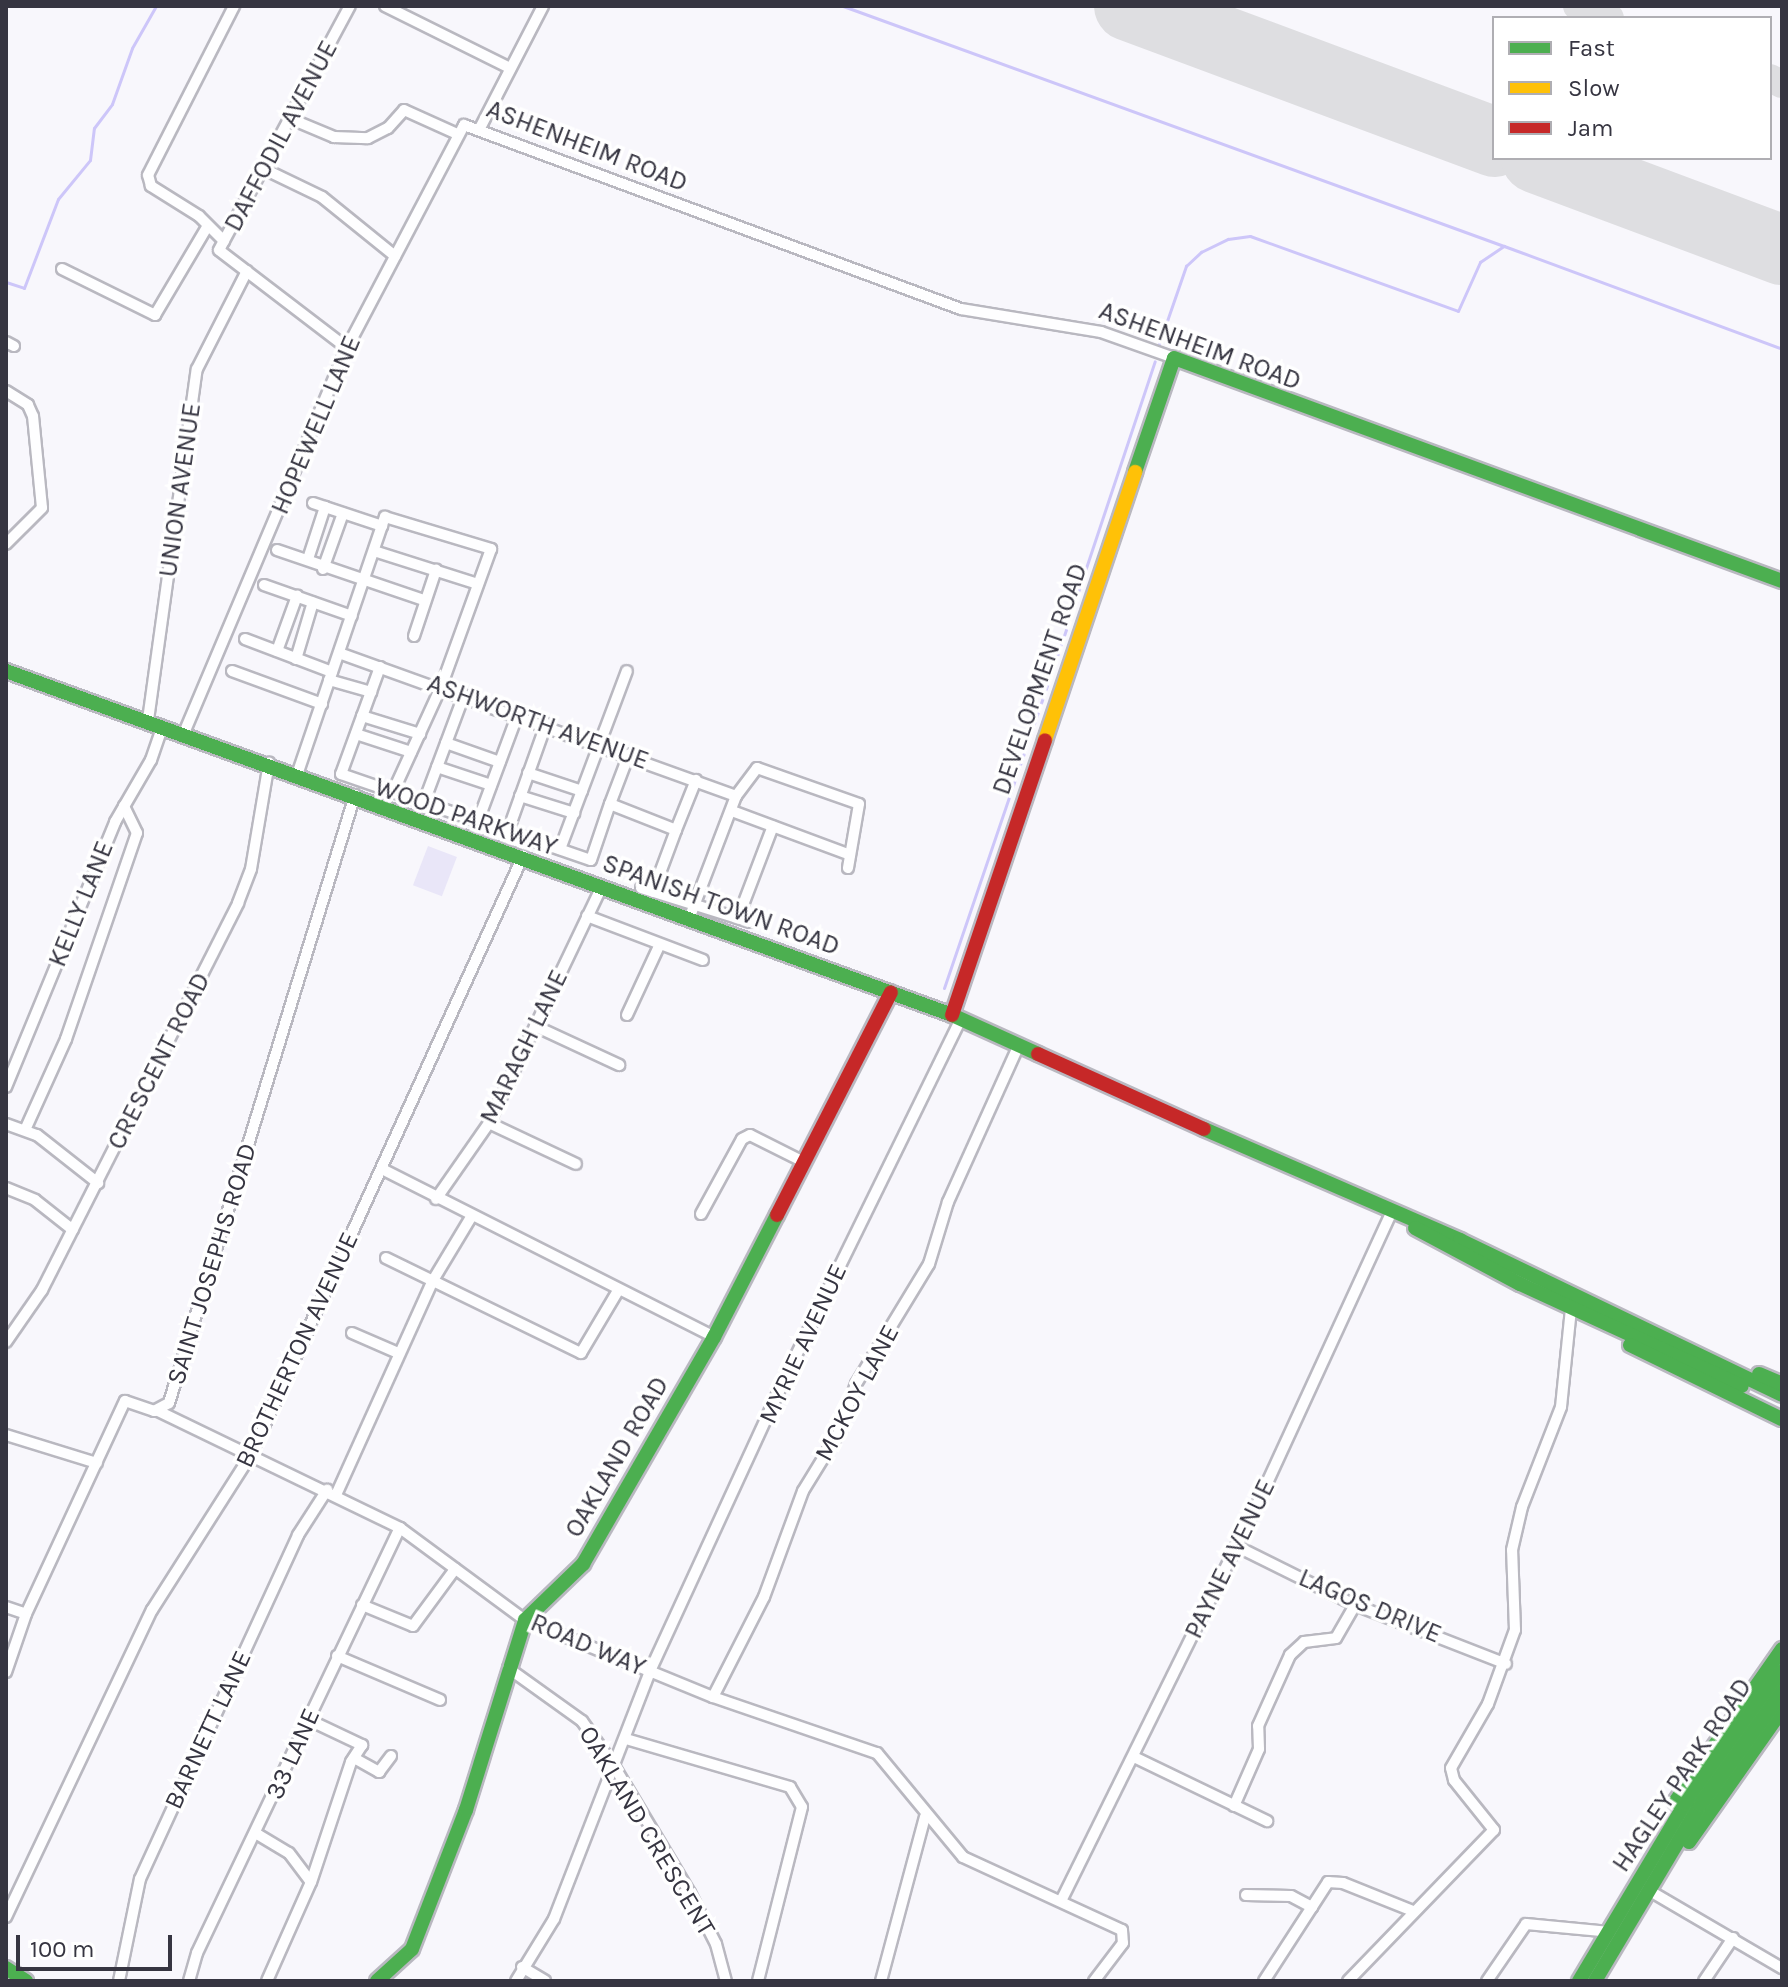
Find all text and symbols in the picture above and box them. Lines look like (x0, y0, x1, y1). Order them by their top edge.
legend (1492, 16, 1772, 160)
text: Fast (1568, 34, 1615, 62)
street label: DAFFODIL AVENUE (218, 35, 344, 237)
text: Slow (1568, 74, 1620, 102)
street label: ASHENHEIM ROAD (482, 93, 692, 199)
text: Jam (1568, 114, 1613, 142)
street label: ASHENHEIM ROAD (1095, 295, 1305, 397)
street label: HOPEWELL LANE (264, 331, 368, 519)
street label: UNION AVENUE (152, 401, 208, 579)
street label: DEVELOPMENT ROAD (986, 559, 1094, 799)
street label: ASHWORTH AVENUE (423, 667, 653, 777)
street label: WOOD PARKWAY (371, 771, 561, 863)
street label: KELLY LANE (42, 837, 120, 971)
street label: SPANISH TOWN ROAD (598, 848, 844, 962)
street label: MARAGH LANE (473, 965, 575, 1129)
street label: CRESCENT ROAD (101, 967, 217, 1155)
street label: SAINT JOSEPHS ROAD (160, 1139, 264, 1389)
street label: BROTHERTON AVENUE (229, 1227, 365, 1473)
street label: MYRIE AVENUE (752, 1259, 854, 1429)
street label: MCKOY LANE (808, 1319, 906, 1467)
street label: OAKLAND ROAD (558, 1371, 676, 1543)
street label: PAYNE AVENUE (1178, 1474, 1282, 1644)
street label: LAGOS DRIVE (1294, 1562, 1446, 1650)
street label: ROAD WAY (526, 1607, 650, 1683)
street label: BARNETT LANE (158, 1646, 258, 1814)
street label: HAGLEY PARK ROAD (1606, 1672, 1758, 1878)
street label: 33 LANE (259, 1704, 327, 1804)
street label: OAKLAND CRESCENT (572, 1720, 722, 1942)
scale bar (20, 1919, 176, 1969)
text: 100 m (30, 1935, 95, 1963)

